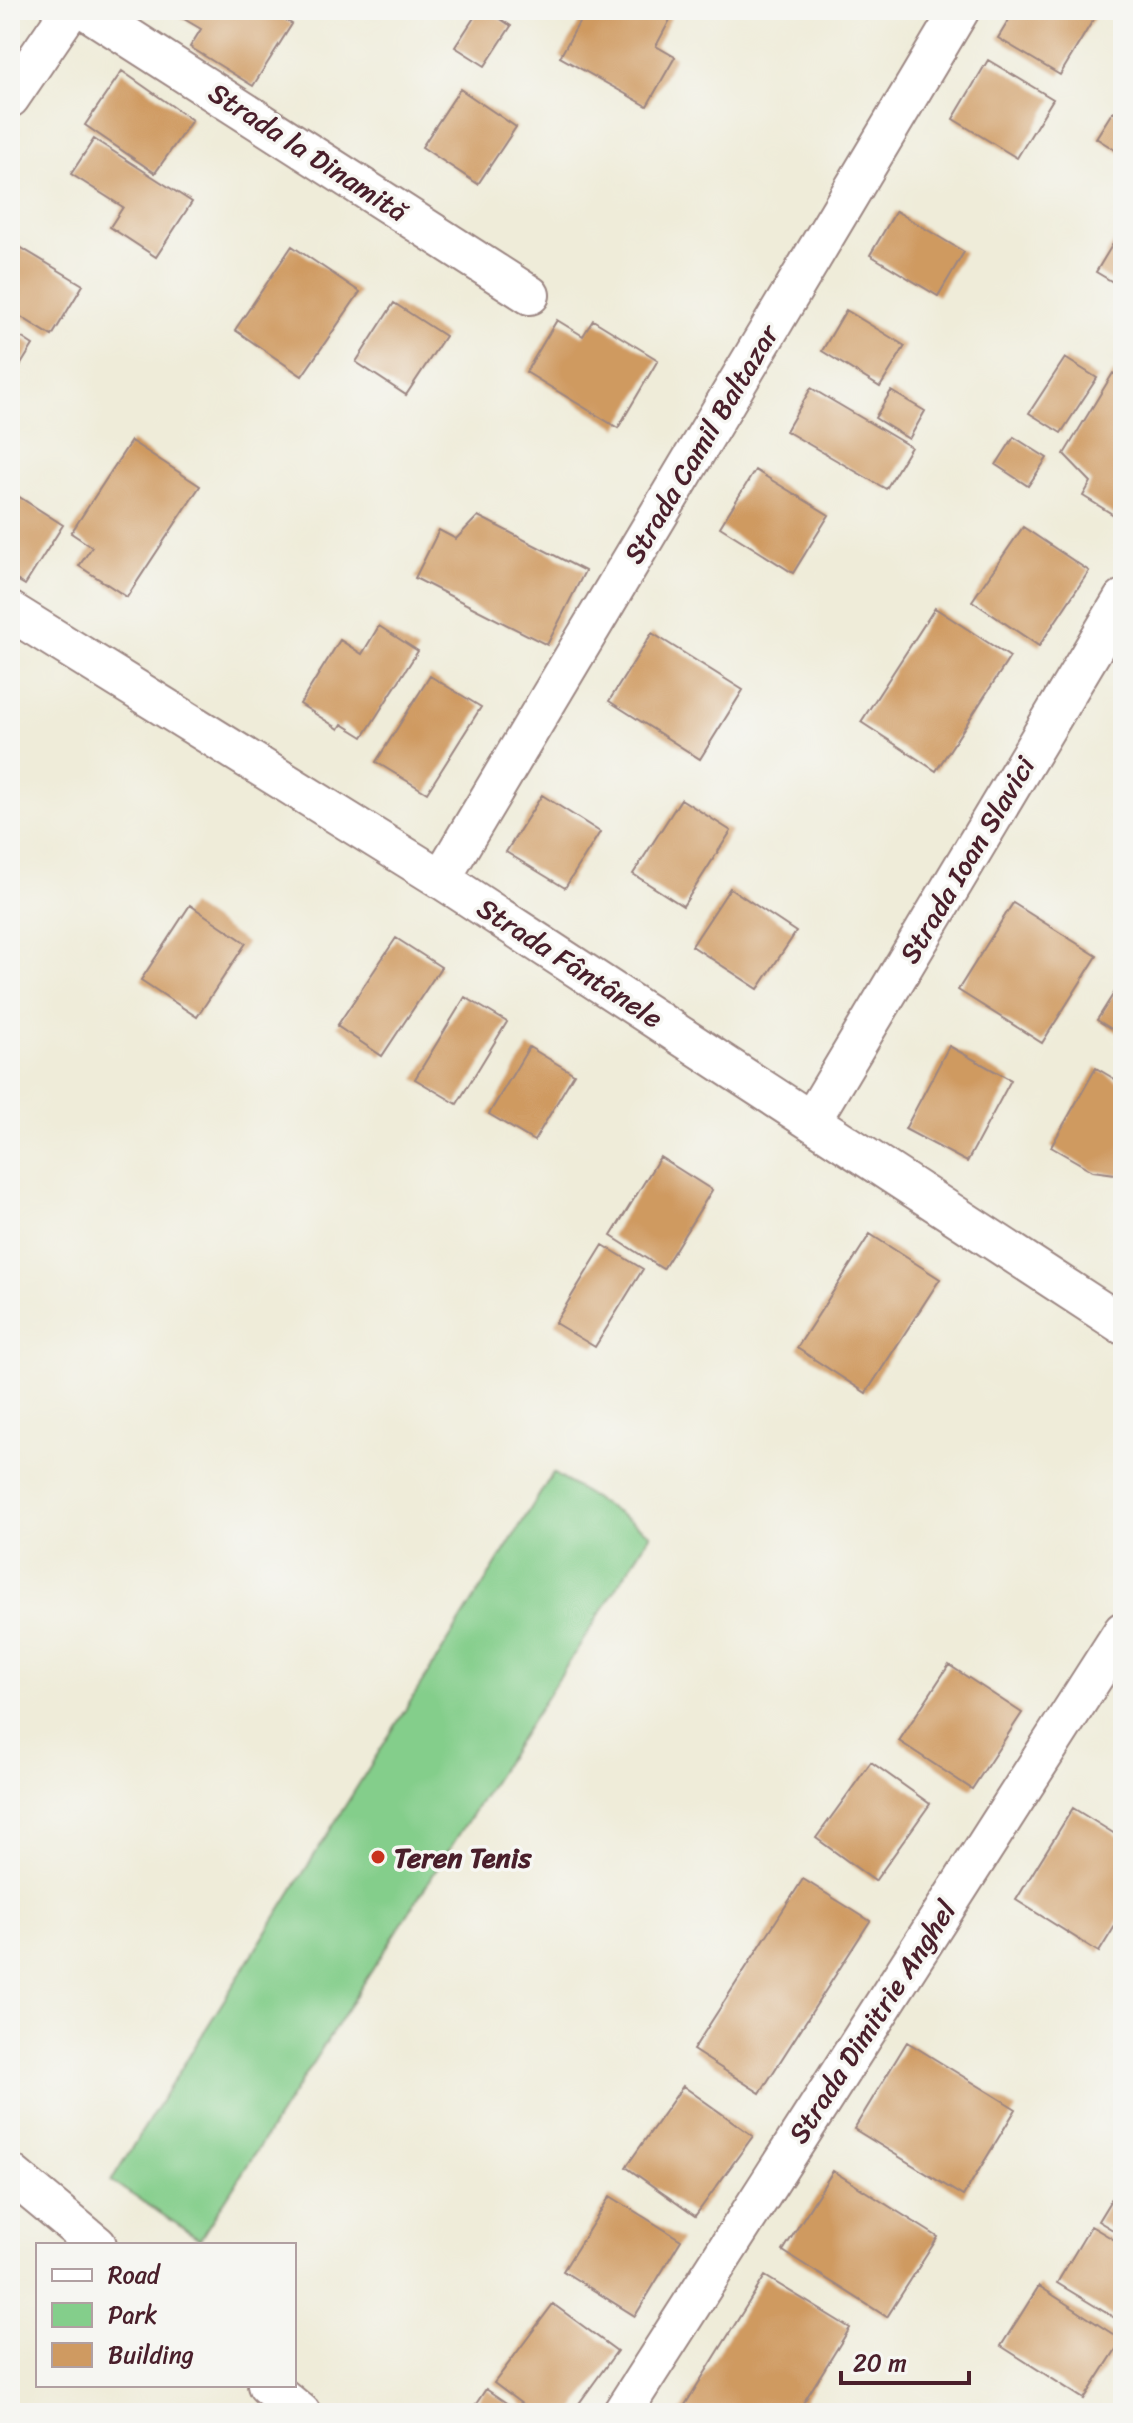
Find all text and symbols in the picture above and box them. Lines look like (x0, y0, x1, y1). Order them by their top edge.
street label: Strada la Dinamită (198, 69, 419, 236)
street label: Strada Camil Baltazar (610, 313, 793, 573)
street label: Strada Ioan Slavici (886, 746, 1049, 973)
street label: Strada Fântânele (467, 884, 673, 1042)
place label: Teren Tenis (394, 1833, 532, 1882)
marker: Teren Tenis (369, 1848, 387, 1866)
street label: Strada Dimitrie Anghel (775, 1890, 970, 2154)
legend (36, 2243, 296, 2387)
text: Road (108, 2254, 162, 2296)
text: Park (108, 2294, 157, 2336)
text: Building (108, 2334, 194, 2376)
scale bar (841, 2335, 969, 2385)
text: 20 m (853, 2342, 907, 2384)

